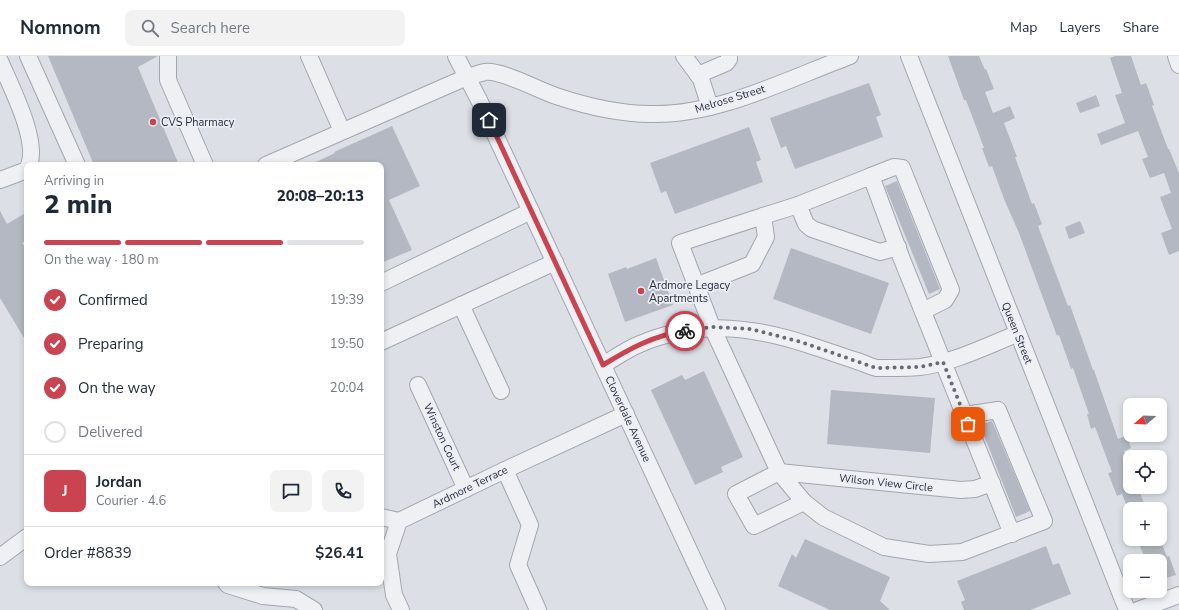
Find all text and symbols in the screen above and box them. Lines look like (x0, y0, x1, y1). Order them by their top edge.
search box (125, 10, 405, 46)
text: Nomnom (20, 15, 101, 41)
icon: search (139, 17, 161, 39)
text: Search here (171, 18, 250, 38)
text: Map (1010, 18, 1037, 37)
text: Layers (1059, 18, 1101, 37)
text: Share (1123, 18, 1159, 37)
street label: Melrose Street (693, 81, 767, 117)
pin (472, 103, 506, 137)
icon: home (478, 109, 500, 131)
place label: CVS Pharmacy (161, 115, 235, 130)
marker: CVS Pharmacy (148, 117, 158, 127)
text: Arriving in (44, 172, 104, 190)
text: 20:08–20:13 (277, 186, 364, 206)
text: 2 min (44, 187, 112, 222)
text: On the way · 180 m (44, 251, 159, 269)
place label: Ardmore Legacy Apartments (649, 278, 731, 306)
marker: Ardmore Legacy Apartments (636, 286, 646, 296)
icon: check (44, 289, 66, 311)
text: Confirmed (78, 290, 148, 310)
text: 19:39 (330, 291, 364, 309)
street label: Queen Street (998, 300, 1036, 366)
courier (665, 311, 705, 351)
icon: bike (674, 320, 696, 342)
icon: check (44, 333, 66, 355)
text: Preparing (78, 334, 143, 354)
text: 19:50 (330, 335, 364, 353)
street label: Cloverdale Avenue (601, 373, 655, 465)
icon: check (44, 377, 66, 399)
text: On the way (78, 378, 156, 398)
text: 20:04 (330, 379, 364, 397)
north arrow (1123, 398, 1167, 442)
map controls (1123, 398, 1167, 598)
street label: Winston Court (420, 401, 464, 473)
pin (951, 407, 985, 441)
icon: bag (957, 413, 979, 435)
text: Delivered (78, 422, 143, 442)
button: locate (1123, 450, 1167, 494)
street label: Ardmore Terrace (430, 462, 510, 512)
button: chat (270, 470, 312, 512)
button: phone (322, 470, 364, 512)
street label: Wilson View Circle (838, 471, 934, 495)
text: Jordan (96, 472, 142, 492)
text: J (62, 481, 68, 501)
text: Courier · 4.6 (96, 492, 166, 510)
button: + (1123, 502, 1167, 546)
text: Order #8839 (44, 543, 132, 563)
text: $26.41 (315, 543, 364, 563)
button: − (1123, 554, 1167, 598)

